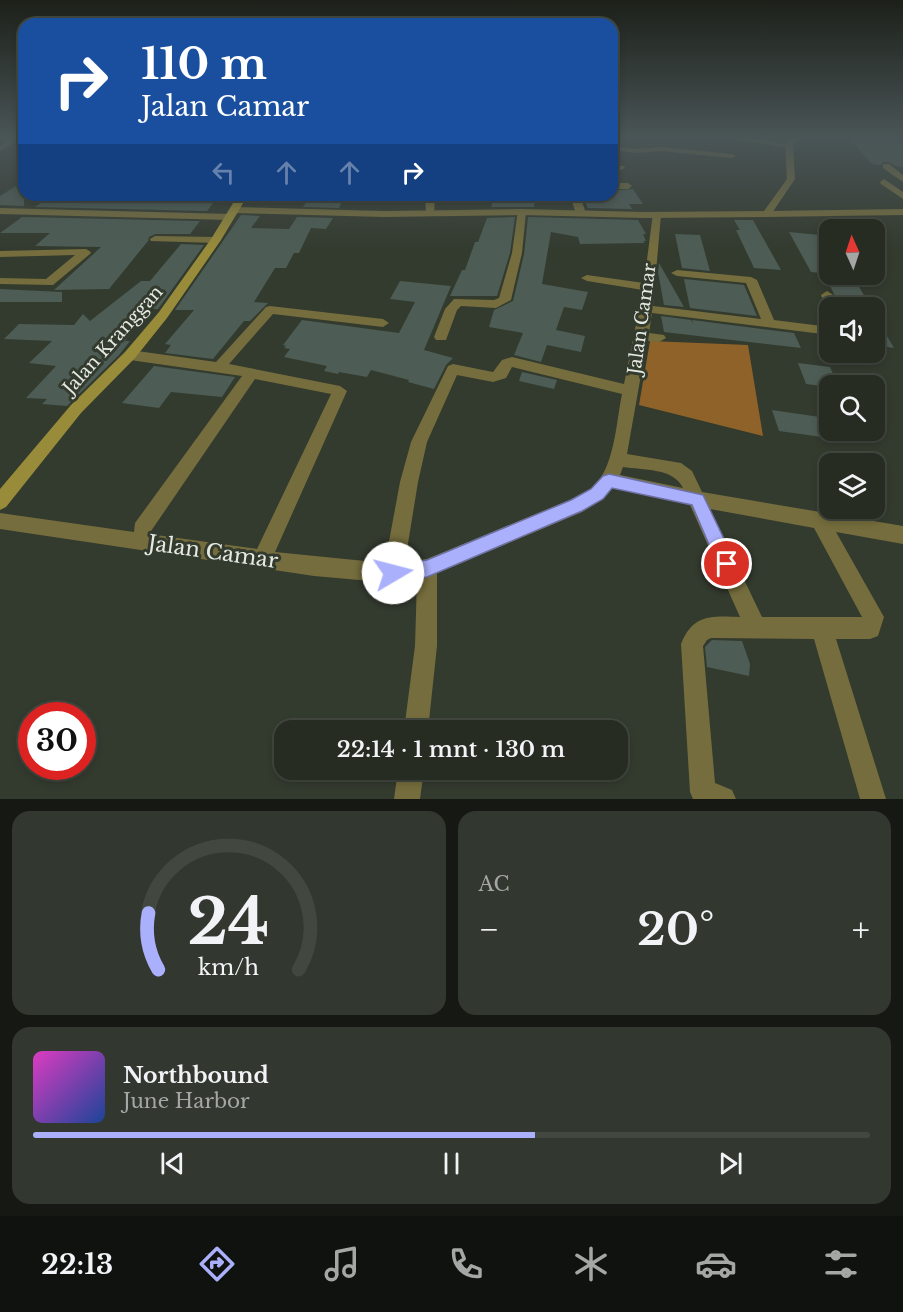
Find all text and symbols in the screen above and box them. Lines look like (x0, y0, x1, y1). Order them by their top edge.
text: 110 m (141, 38, 267, 90)
icon: right (42, 42, 120, 120)
text: Jalan Camar (141, 90, 309, 123)
icon: left (207, 156, 240, 189)
icon: ahead (270, 156, 303, 189)
icon: ahead (333, 156, 366, 189)
icon: right (396, 156, 429, 189)
north arrow (819, 219, 885, 285)
map controls (819, 219, 885, 519)
street label: Jalan Camar (623, 262, 661, 378)
street label: Jalan Kranggan (57, 281, 168, 400)
button: sound (819, 297, 885, 363)
button: search (819, 375, 885, 441)
button: layers (819, 453, 885, 519)
street label: Jalan Camar (143, 530, 280, 574)
pin (701, 538, 752, 589)
position arrow (361, 541, 425, 605)
icon: arrive (710, 547, 743, 580)
speed limit sign: 30 (18, 702, 96, 780)
text: 22:14 · 1 mnt · 130 m (337, 736, 565, 763)
text: AC (479, 872, 510, 896)
text: 24 (188, 883, 270, 961)
text: 20° (637, 901, 714, 957)
text: − (479, 909, 499, 950)
text: + (852, 909, 870, 950)
text: km/h (198, 954, 259, 981)
text: Northbound (123, 1062, 269, 1089)
text: June Harbor (123, 1089, 250, 1113)
icon: previous (156, 1147, 189, 1180)
icon: pause (435, 1147, 468, 1180)
icon: next (714, 1147, 747, 1180)
icon: directions (196, 1243, 238, 1285)
icon: music (321, 1243, 363, 1285)
icon: phone (445, 1243, 487, 1285)
icon: climate (570, 1243, 612, 1285)
icon: car (695, 1243, 737, 1285)
icon: filters (820, 1243, 862, 1285)
text: 22:13 (41, 1248, 113, 1281)

